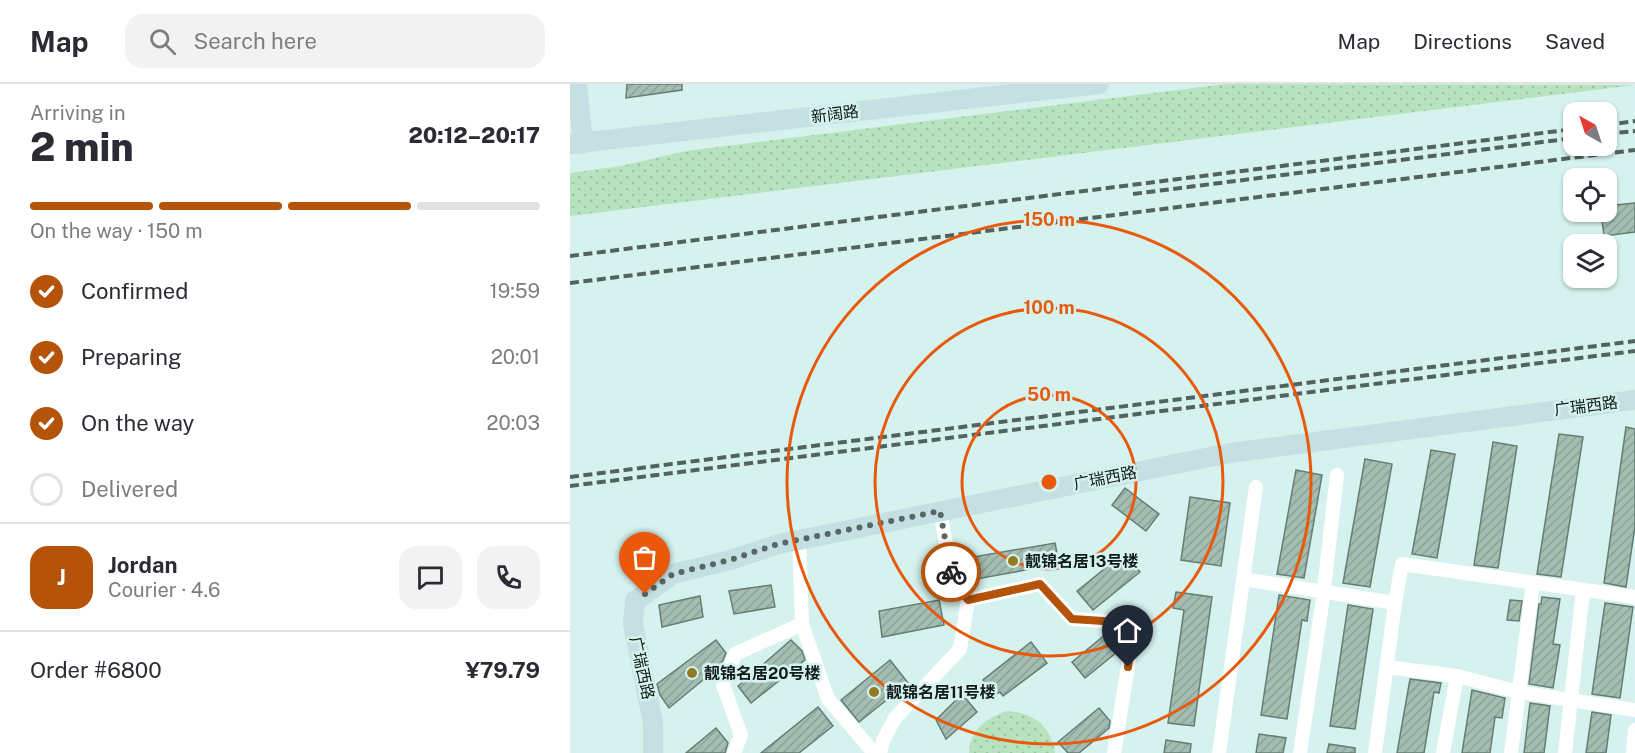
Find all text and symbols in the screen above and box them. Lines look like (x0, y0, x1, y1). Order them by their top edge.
search box (125, 14, 545, 68)
text: Map (30, 25, 89, 58)
icon: search (146, 25, 179, 58)
text: Search here (194, 28, 317, 54)
text: Map (1338, 29, 1380, 54)
text: Directions (1413, 29, 1512, 54)
text: Saved (1545, 29, 1605, 54)
text: Arriving in (30, 101, 125, 125)
street label: 新阔路 (810, 102, 860, 126)
north arrow (1563, 102, 1617, 156)
map controls (1563, 102, 1617, 288)
text: 20:12–20:17 (408, 122, 540, 148)
text: 2 min (30, 124, 134, 170)
button: locate (1563, 168, 1617, 222)
text: 150 m (1023, 209, 1075, 230)
text: On the way · 150 m (30, 219, 202, 243)
button: layers (1563, 234, 1617, 288)
icon: check (30, 275, 63, 308)
text: Confirmed (81, 278, 188, 304)
text: 19:59 (490, 279, 540, 303)
text: 100 m (1023, 297, 1075, 318)
icon: check (30, 341, 63, 374)
text: Preparing (81, 344, 182, 370)
text: 20:01 (491, 345, 540, 369)
text: 50 m (1027, 384, 1071, 405)
street label: 广瑞西路 (1553, 393, 1619, 419)
icon: check (30, 407, 63, 440)
text: On the way (81, 410, 194, 436)
text: 20:03 (487, 411, 540, 435)
street label: 广瑞西路 (1072, 463, 1138, 493)
centre of rings (1039, 472, 1059, 492)
text: Delivered (81, 476, 178, 502)
pin (619, 532, 670, 594)
icon: bag (628, 541, 661, 574)
courier (921, 542, 981, 602)
button: chat (399, 546, 462, 609)
button: phone (477, 546, 540, 609)
text: Jordan (108, 552, 177, 578)
place label: 靓锦名居13号楼 (1025, 552, 1139, 571)
marker: 靓锦名居13号楼 (1006, 554, 1020, 568)
icon: bike (935, 556, 968, 589)
text: J (57, 564, 66, 590)
text: Courier · 4.6 (108, 578, 220, 602)
pin (1102, 605, 1153, 667)
icon: home (1111, 614, 1144, 647)
street label: 广瑞西路 (626, 635, 658, 701)
text: Order #6800 (30, 657, 162, 683)
text: ¥79.79 (465, 657, 540, 683)
place label: 靓锦名居20号楼 (704, 664, 820, 683)
marker: 靓锦名居20号楼 (685, 666, 699, 680)
place label: 靓锦名居11号楼 (886, 683, 996, 702)
marker: 靓锦名居11号楼 (867, 685, 881, 699)

